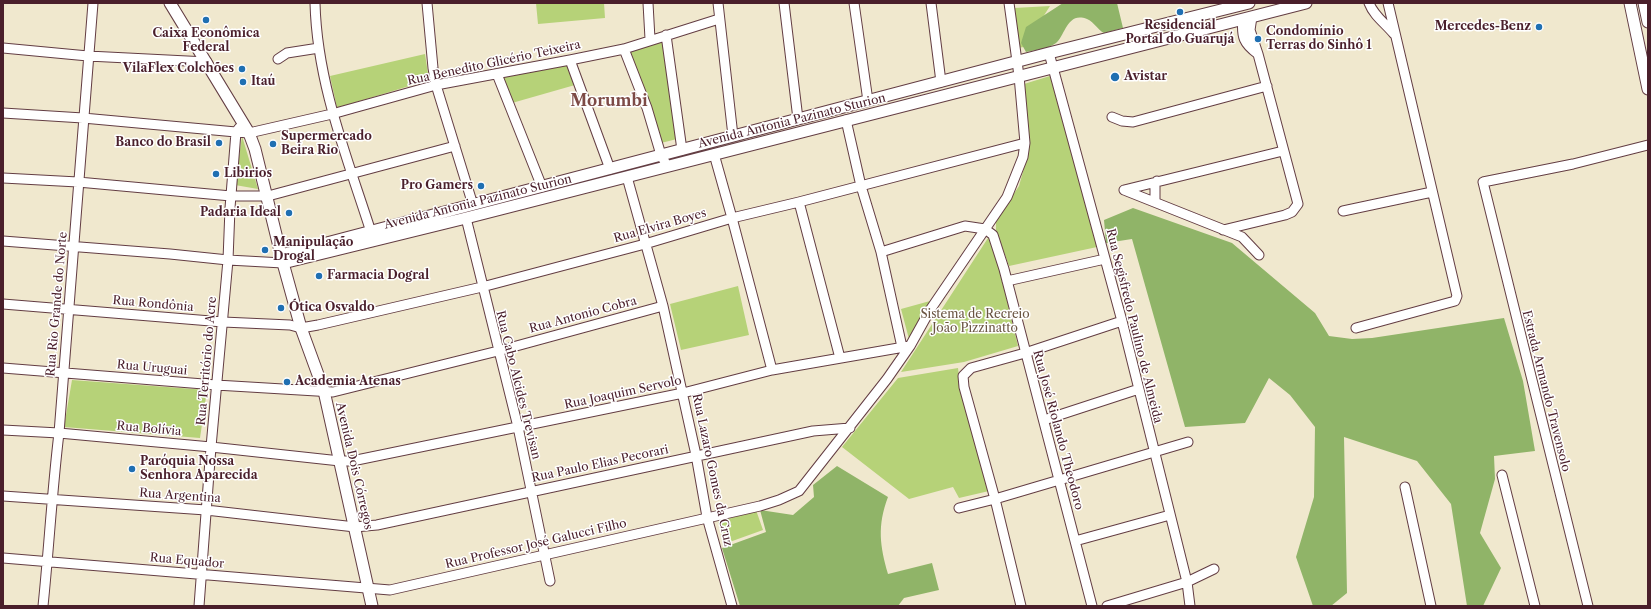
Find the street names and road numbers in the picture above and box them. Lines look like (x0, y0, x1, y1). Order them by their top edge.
street label: Rua Benedito Glicério Teixeira (406, 38, 582, 88)
street label: Avenida Antonia Pazinato Sturion (697, 91, 887, 151)
street label: Avenida Antonia Pazinato Sturion (383, 172, 573, 232)
street label: Rua Elvira Boyes (612, 206, 708, 246)
street label: Rua Segisfredo Paulino de Almeida (1103, 227, 1165, 425)
street label: Rua Rio Grande do Norte (43, 231, 71, 377)
street label: Rua Rondônia (112, 293, 194, 315)
street label: Rua Antonio Cobra (528, 294, 638, 336)
street label: Rua Território do Acre (194, 296, 220, 426)
street label: Rua Cabo Alcides Trevisan (493, 309, 543, 461)
street label: Estrada Armando Travensolo (1519, 309, 1573, 473)
street label: Rua José Riolando Theodoro (1030, 349, 1086, 511)
street label: Rua Uruguai (116, 358, 188, 378)
street label: Rua Joaquim Servolo (563, 374, 683, 412)
street label: Rua Lazaro Gomes da Cruz (689, 392, 735, 548)
street label: Avenida Dois Córregos (332, 401, 376, 531)
street label: Rua Bolívia (116, 419, 182, 439)
street label: Rua Paulo Elias Pecorari (530, 442, 670, 486)
street label: Rua Argentina (139, 486, 221, 506)
street label: Rua Professor José Galucci Filho (444, 516, 628, 572)
street label: Rua Equador (149, 551, 225, 571)

